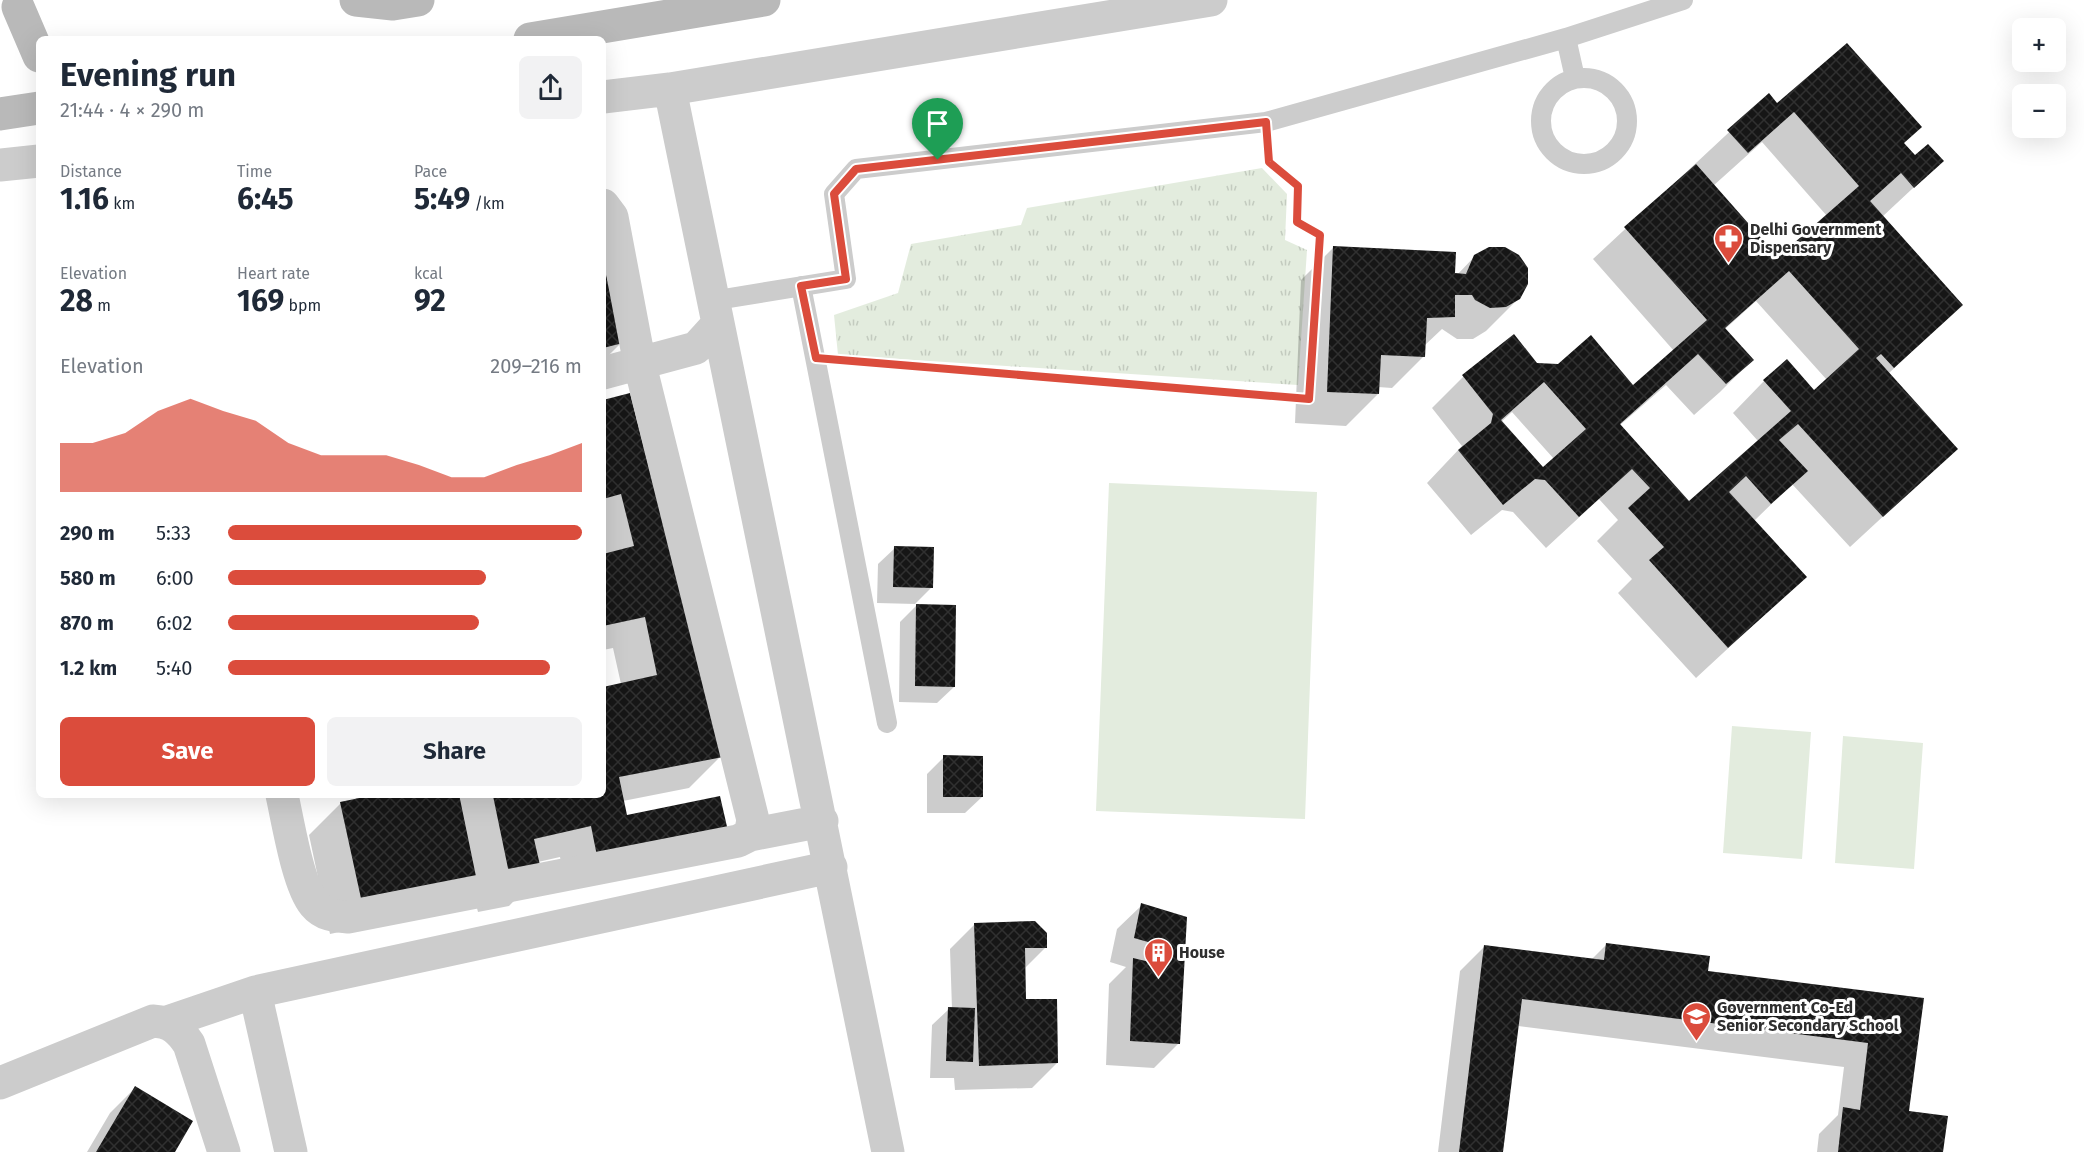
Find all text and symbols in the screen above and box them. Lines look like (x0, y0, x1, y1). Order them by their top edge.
map controls (2012, 18, 2066, 138)
button: + (2012, 18, 2066, 72)
text: Evening run (60, 55, 236, 95)
button: share (519, 56, 582, 119)
button: − (2012, 84, 2066, 138)
text: 21:44 · 4 × 290 m (60, 98, 204, 122)
pin (912, 98, 963, 160)
icon: arrive (921, 107, 954, 140)
text: Distance (60, 162, 122, 181)
text: Time (237, 162, 272, 181)
text: Pace (414, 162, 447, 181)
text: 1.16 (60, 181, 109, 217)
text: 6:45 (237, 181, 294, 217)
text: 5:49 (414, 181, 470, 217)
text: km (109, 194, 135, 213)
text: /km (470, 194, 505, 213)
place label: Delhi Government Dispensary (1750, 220, 1882, 257)
pharmacy icon: Delhi Government Dispensary (1713, 222, 1745, 264)
text: Elevation (60, 264, 127, 283)
text: Heart rate (237, 264, 310, 283)
text: kcal (414, 264, 443, 283)
text: 28 (60, 283, 93, 319)
text: 169 (237, 283, 284, 319)
text: 92 (414, 283, 446, 319)
text: m (93, 296, 111, 315)
text: bpm (284, 296, 321, 315)
text: Elevation (60, 354, 144, 378)
text: 209–216 m (490, 354, 582, 378)
text: 290 m (60, 521, 115, 545)
text: 5:33 (156, 521, 191, 545)
text: 580 m (60, 566, 116, 590)
text: 6:00 (156, 566, 194, 590)
text: 870 m (60, 611, 114, 635)
text: 6:02 (156, 611, 192, 635)
text: 1.2 km (60, 656, 117, 680)
text: 5:40 (156, 656, 193, 680)
button: Save (60, 717, 315, 786)
button: Share (327, 717, 582, 786)
building icon: House (1142, 936, 1174, 978)
place label: House (1179, 943, 1225, 962)
place label: Government Co-Ed Senior Secondary School (1717, 998, 1899, 1035)
school or university icon: Government Co-Ed Senior Secondary School (1680, 1000, 1712, 1042)

